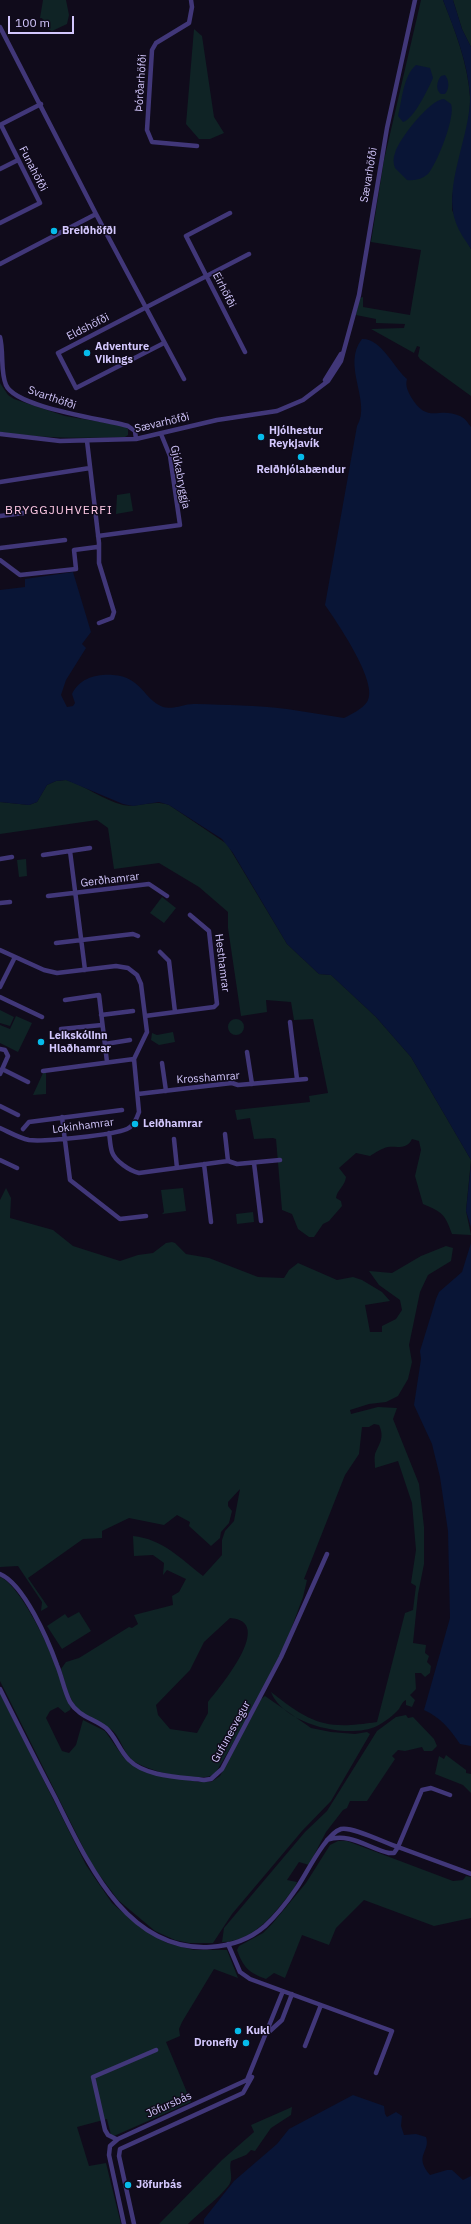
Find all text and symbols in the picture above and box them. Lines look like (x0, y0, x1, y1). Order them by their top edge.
scale bar (10, 8, 76, 34)
text: 100 m (15, 15, 50, 30)
street label: Þórðarhöfði (132, 54, 150, 112)
street label: Funahöfði (16, 144, 50, 194)
street label: Sævarhöfði (358, 146, 380, 204)
place label: Breiðhöfði (62, 224, 116, 238)
marker: Breiðhöfði (49, 226, 59, 236)
street label: Eirhöfði (210, 270, 238, 310)
street label: Eldshöfði (65, 311, 111, 343)
place label: Adventure Vikings (95, 340, 149, 366)
marker: Adventure Vikings (82, 348, 92, 358)
street label: Svarthöfði (26, 384, 78, 412)
street label: Sævarhöfði (133, 410, 191, 436)
place label: Hjólhestur Reykjavík (269, 424, 323, 450)
marker: Hjólhestur Reykjavík (256, 432, 266, 442)
street label: Gjúkabryggja (167, 444, 193, 510)
marker: Reiðhjólabændur (296, 452, 306, 462)
place label: Reiðhjólabændur (256, 463, 346, 477)
district label: BRYGGJUHVERFI (5, 504, 113, 518)
street label: Gerðhamrar (80, 870, 140, 890)
street label: Hesthamrar (212, 933, 232, 993)
place label: Leikskólinn Hlaðhamrar (49, 1029, 111, 1055)
marker: Leikskólinn Hlaðhamrar (36, 1037, 46, 1047)
street label: Krosshamrar (176, 1069, 240, 1087)
street label: Lokinhamrar (51, 1116, 115, 1136)
place label: Leiðhamrar (143, 1117, 202, 1131)
marker: Leiðhamrar (130, 1119, 140, 1129)
street label: Gufunesvegur (209, 1699, 253, 1765)
place label: Kukl (246, 2024, 270, 2038)
marker: Kukl (233, 2026, 243, 2036)
place label: Dronefly (194, 2036, 238, 2050)
marker: Dronefly (241, 2038, 251, 2048)
street label: Jöfursbás (144, 2089, 194, 2121)
place label: Jöfurbás (136, 2178, 182, 2192)
marker: Jöfurbás (123, 2180, 133, 2190)

